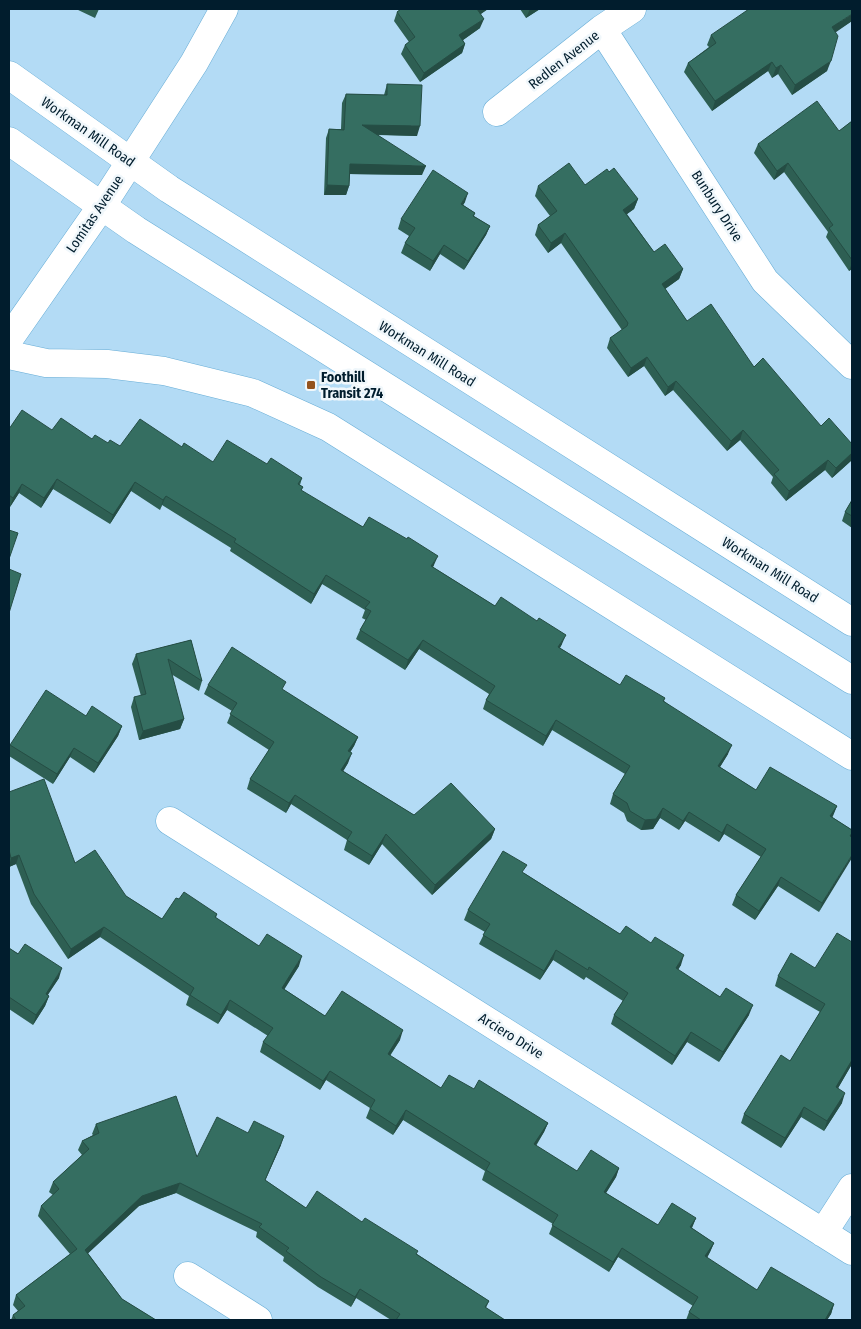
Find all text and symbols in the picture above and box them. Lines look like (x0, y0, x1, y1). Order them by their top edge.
street label: Redlen Avenue (525, 27, 603, 93)
street label: Workman Mill Road (38, 93, 138, 171)
street label: Bunbury Drive (688, 167, 746, 245)
street label: Lomitas Avenue (63, 172, 127, 256)
street label: Workman Mill Road (376, 317, 478, 391)
place label: Foothill Transit 274 (321, 369, 383, 402)
marker: Foothill Transit 274 (305, 379, 317, 391)
street label: Workman Mill Road (719, 533, 821, 607)
street label: Arciero Drive (476, 1009, 547, 1063)

